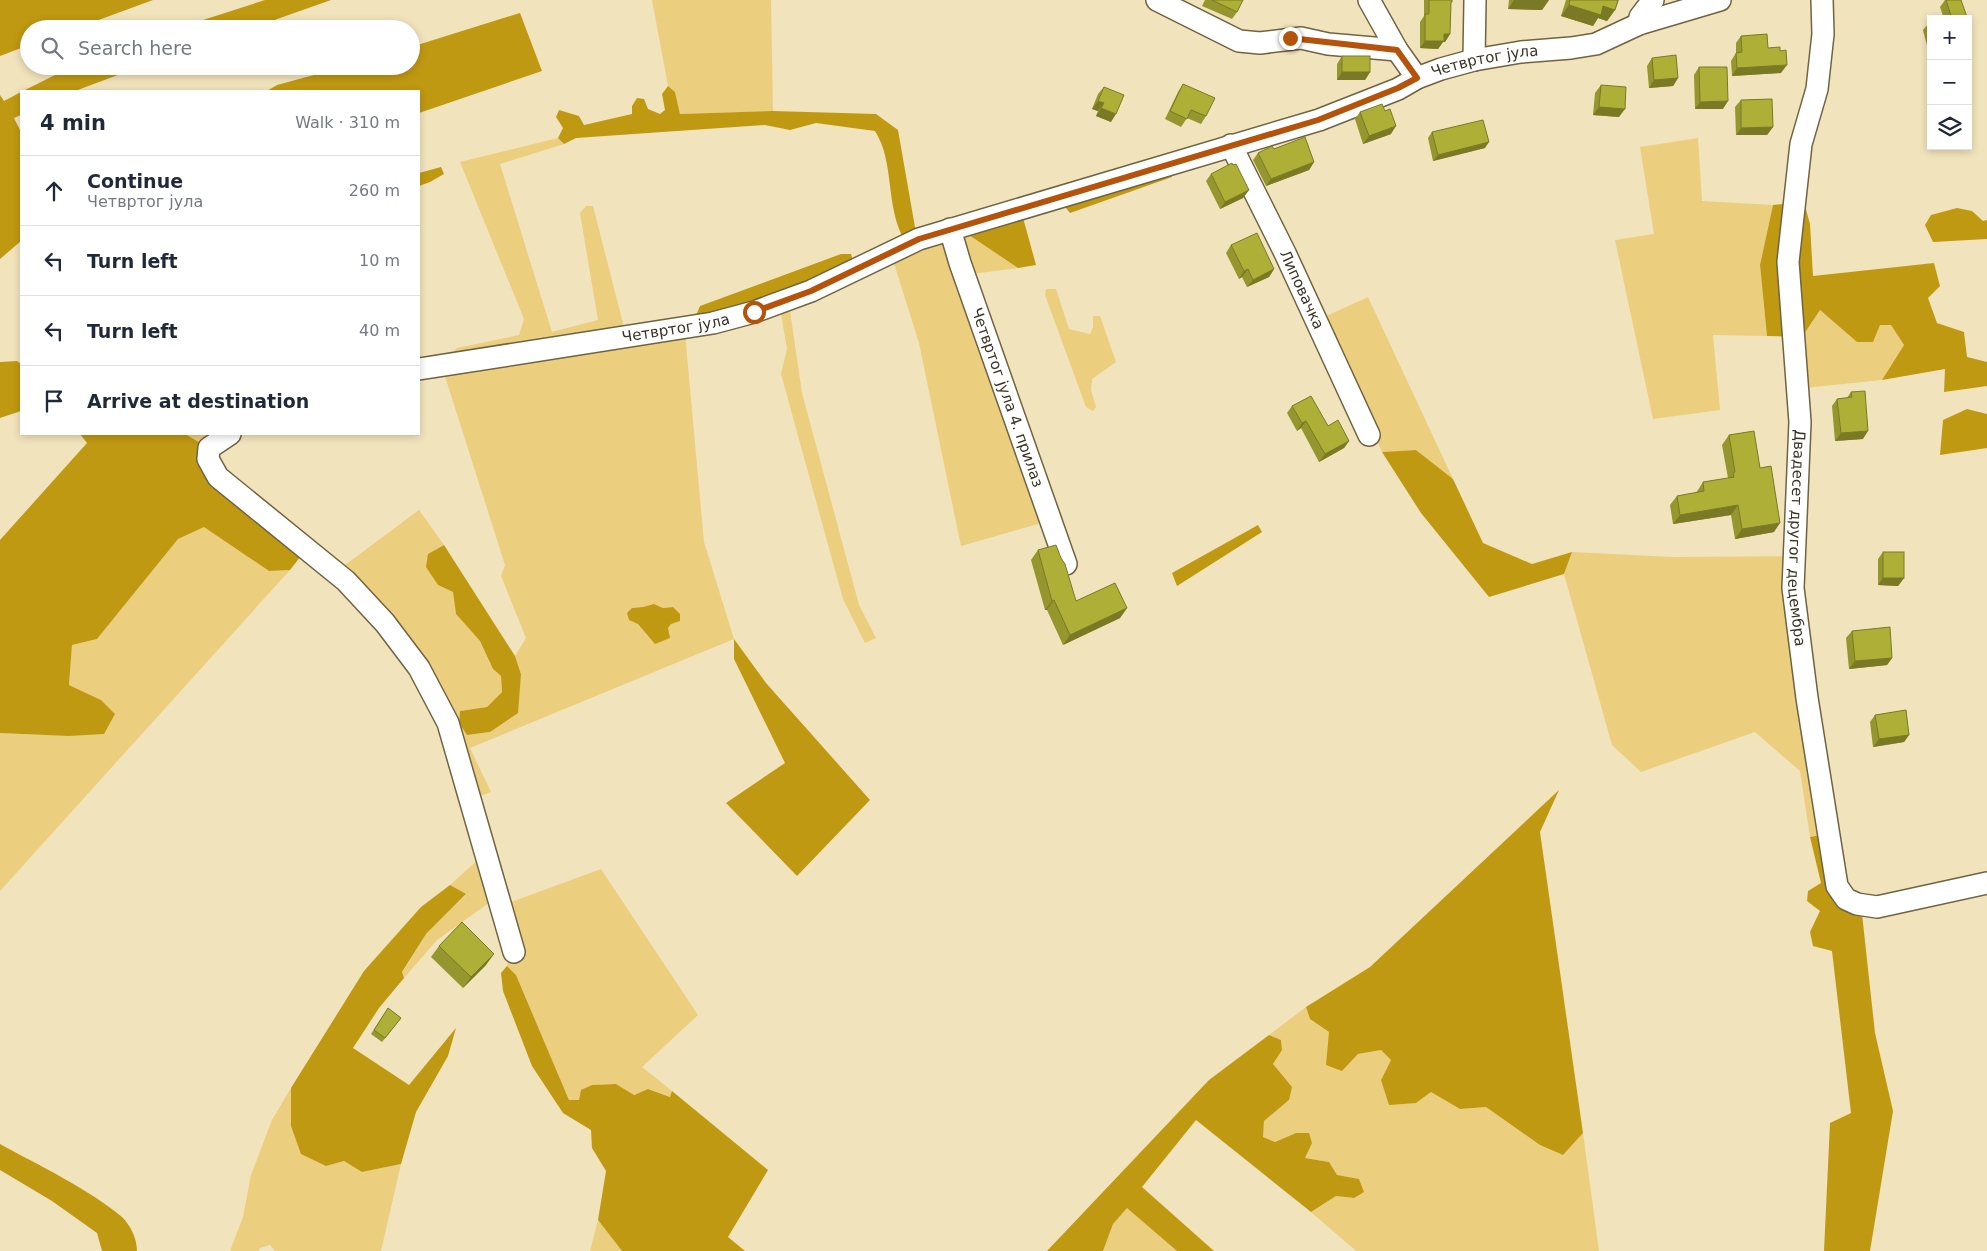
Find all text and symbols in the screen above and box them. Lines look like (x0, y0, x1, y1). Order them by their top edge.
map controls (1927, 15, 1972, 150)
button: + (1927, 15, 1972, 60)
search box (20, 20, 420, 75)
route end (1279, 27, 1302, 50)
icon: search (38, 34, 66, 62)
text: Search here (78, 37, 192, 59)
street label: Четвртог јула (1428, 42, 1539, 81)
button: − (1927, 60, 1972, 105)
button: layers (1927, 105, 1972, 150)
text: 4 min (40, 111, 106, 135)
text: Walk · 310 m (295, 113, 400, 132)
text: Continue (87, 170, 183, 192)
icon: ahead (40, 177, 68, 205)
text: 260 m (349, 181, 400, 200)
text: Четвртог јула (87, 192, 203, 211)
icon: left (40, 247, 68, 275)
street label: Липовачка (1276, 247, 1328, 332)
text: Turn left (87, 250, 178, 272)
text: 10 m (359, 251, 400, 270)
route start (743, 301, 766, 324)
street label: Четвртог јула 4. прилаз (967, 305, 1047, 490)
street label: Четвртог јула (621, 310, 732, 346)
icon: left (40, 317, 68, 345)
text: Turn left (87, 320, 178, 342)
text: 40 m (359, 321, 400, 340)
icon: arrive (40, 387, 68, 415)
text: Arrive at destination (87, 390, 309, 412)
street label: Двадесет другог децембра (1784, 429, 1809, 647)

